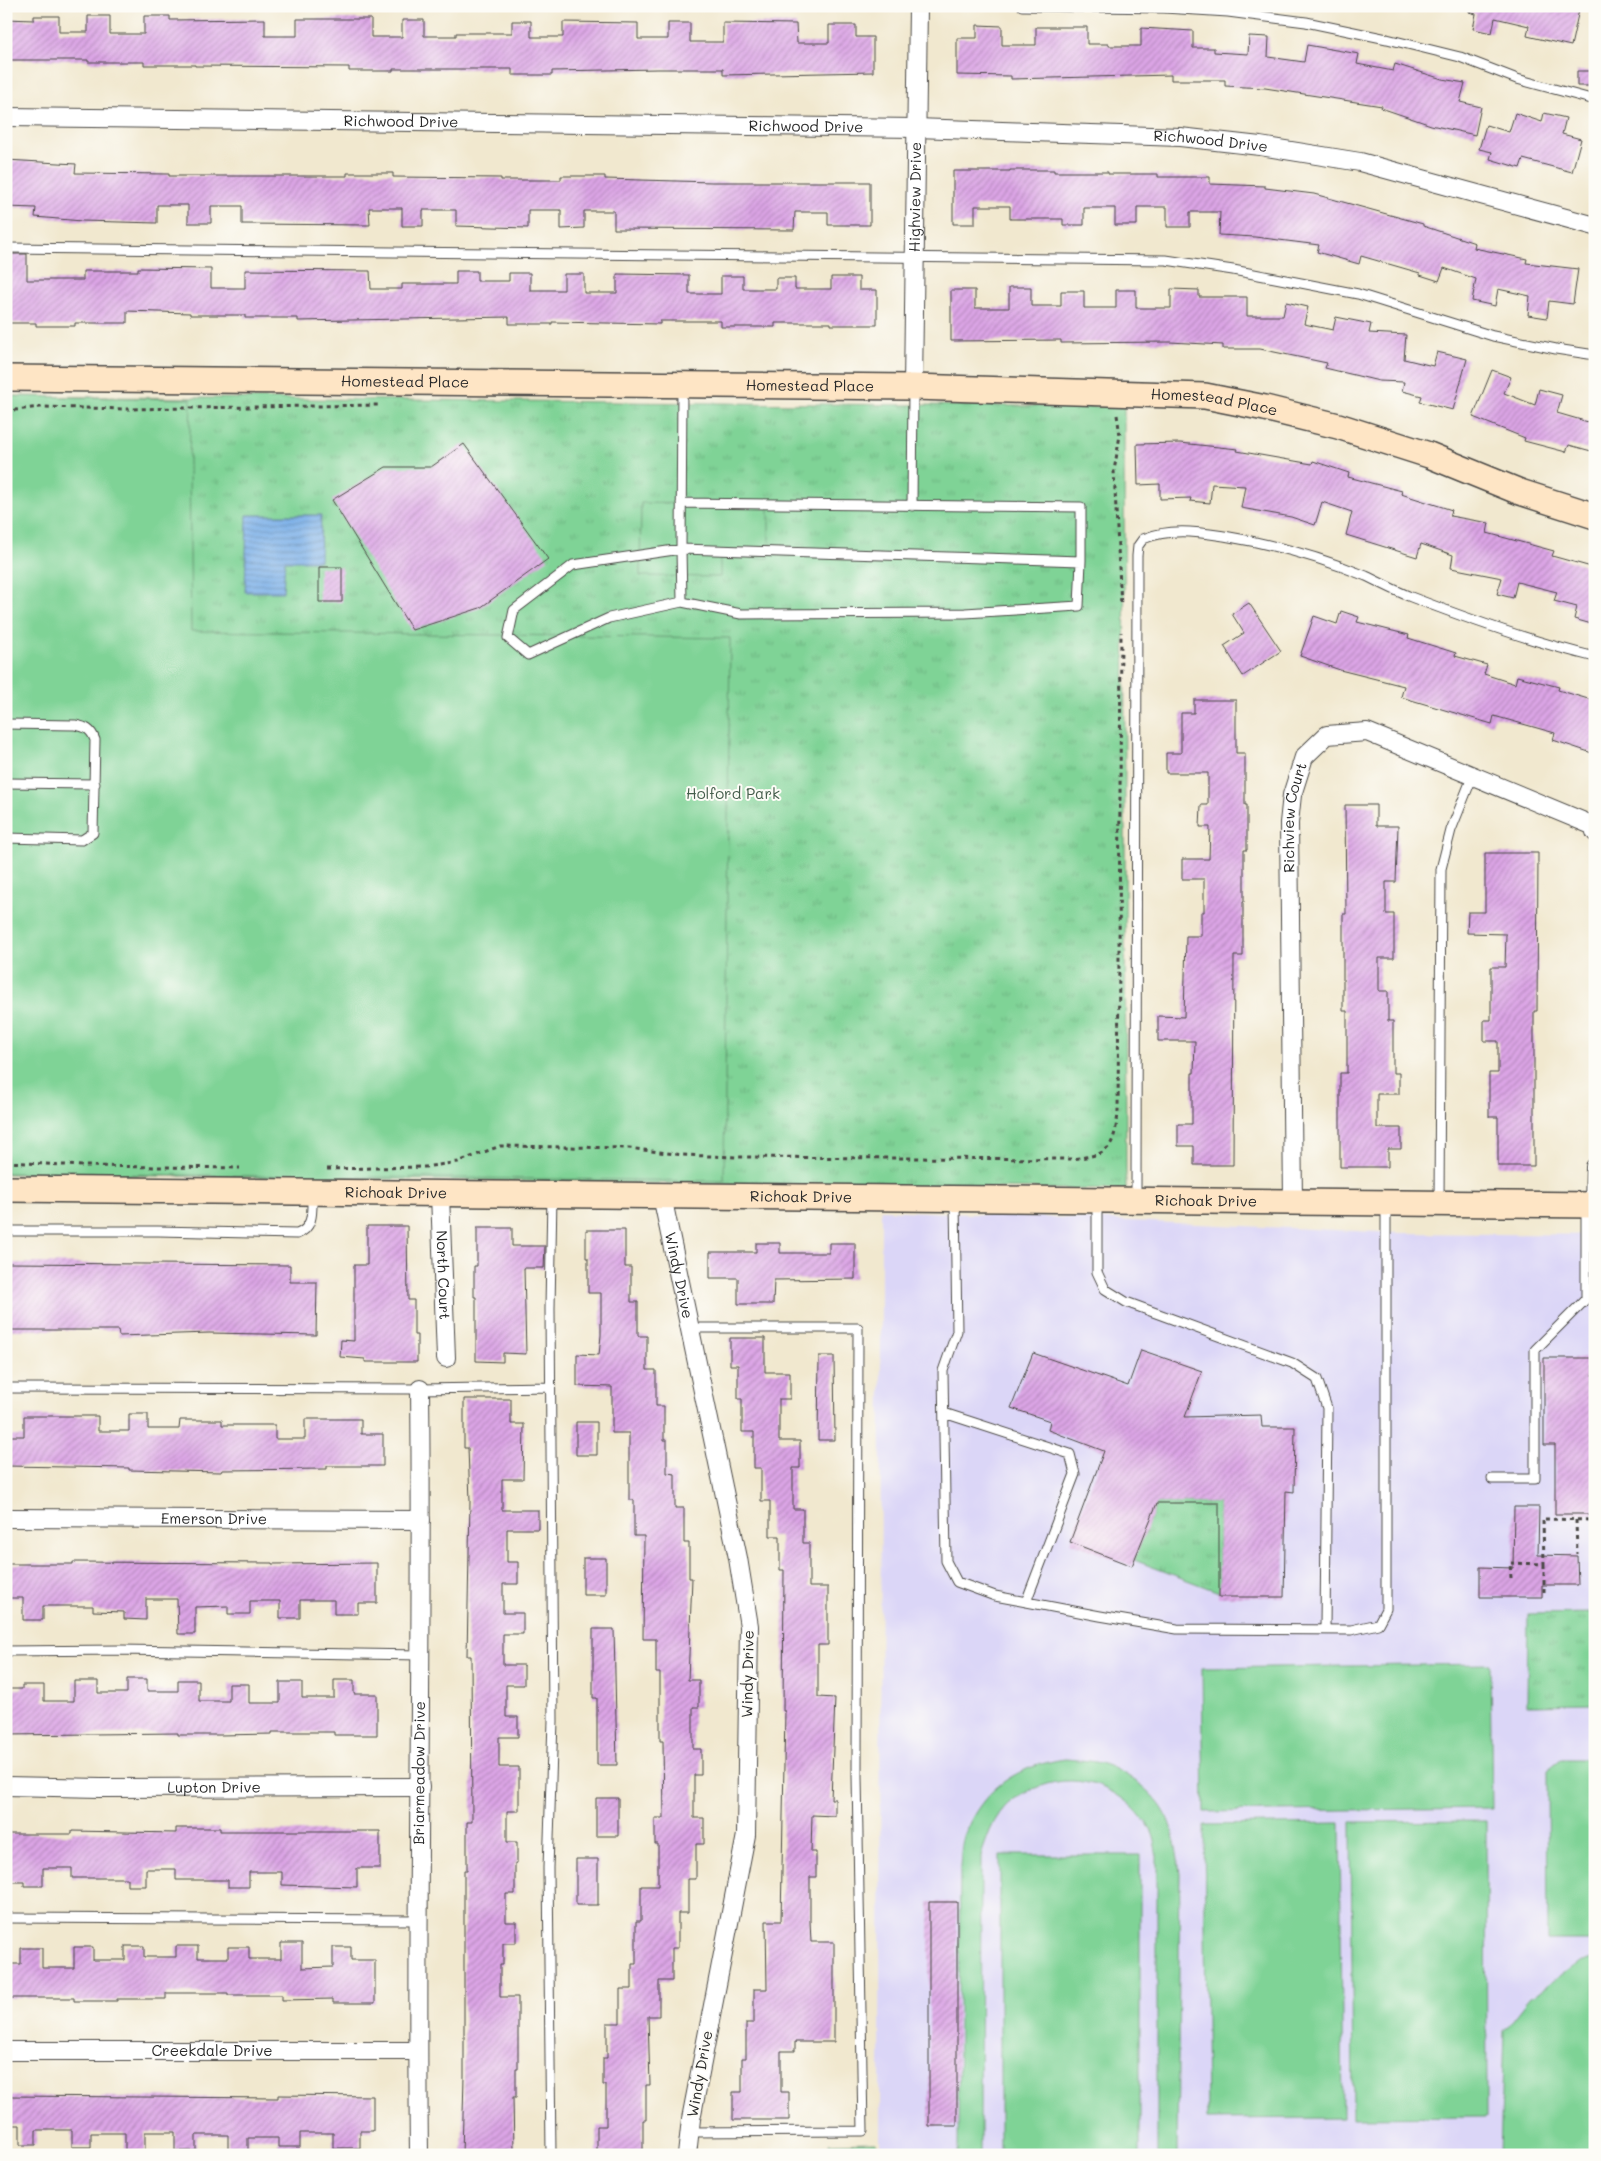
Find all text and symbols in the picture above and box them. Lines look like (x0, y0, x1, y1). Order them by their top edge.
street label: Richwood Drive (343, 110, 459, 131)
street label: Richwood Drive (748, 115, 864, 136)
street label: Richwood Drive (1153, 125, 1269, 156)
street label: Highview Drive (904, 142, 925, 252)
street label: Homestead Place (341, 370, 469, 392)
street label: Homestead Place (746, 374, 874, 396)
street label: Homestead Place (1150, 383, 1280, 420)
street label: Richview Court (1278, 760, 1311, 873)
park label: Holford Park (686, 783, 780, 803)
street label: Richoak Drive (345, 1181, 447, 1202)
street label: Richoak Drive (750, 1185, 852, 1207)
street label: Richoak Drive (1155, 1190, 1257, 1211)
street label: North Court (432, 1230, 456, 1320)
street label: Windy Drive (661, 1230, 698, 1320)
street label: Emerson Drive (161, 1508, 267, 1528)
street label: Windy Drive (736, 1630, 758, 1718)
street label: Briarmeadow Drive (408, 1701, 429, 1845)
street label: Lupton Drive (167, 1776, 261, 1797)
street label: Windy Drive (682, 2029, 716, 2119)
street label: Creekdale Drive (151, 2040, 273, 2060)

